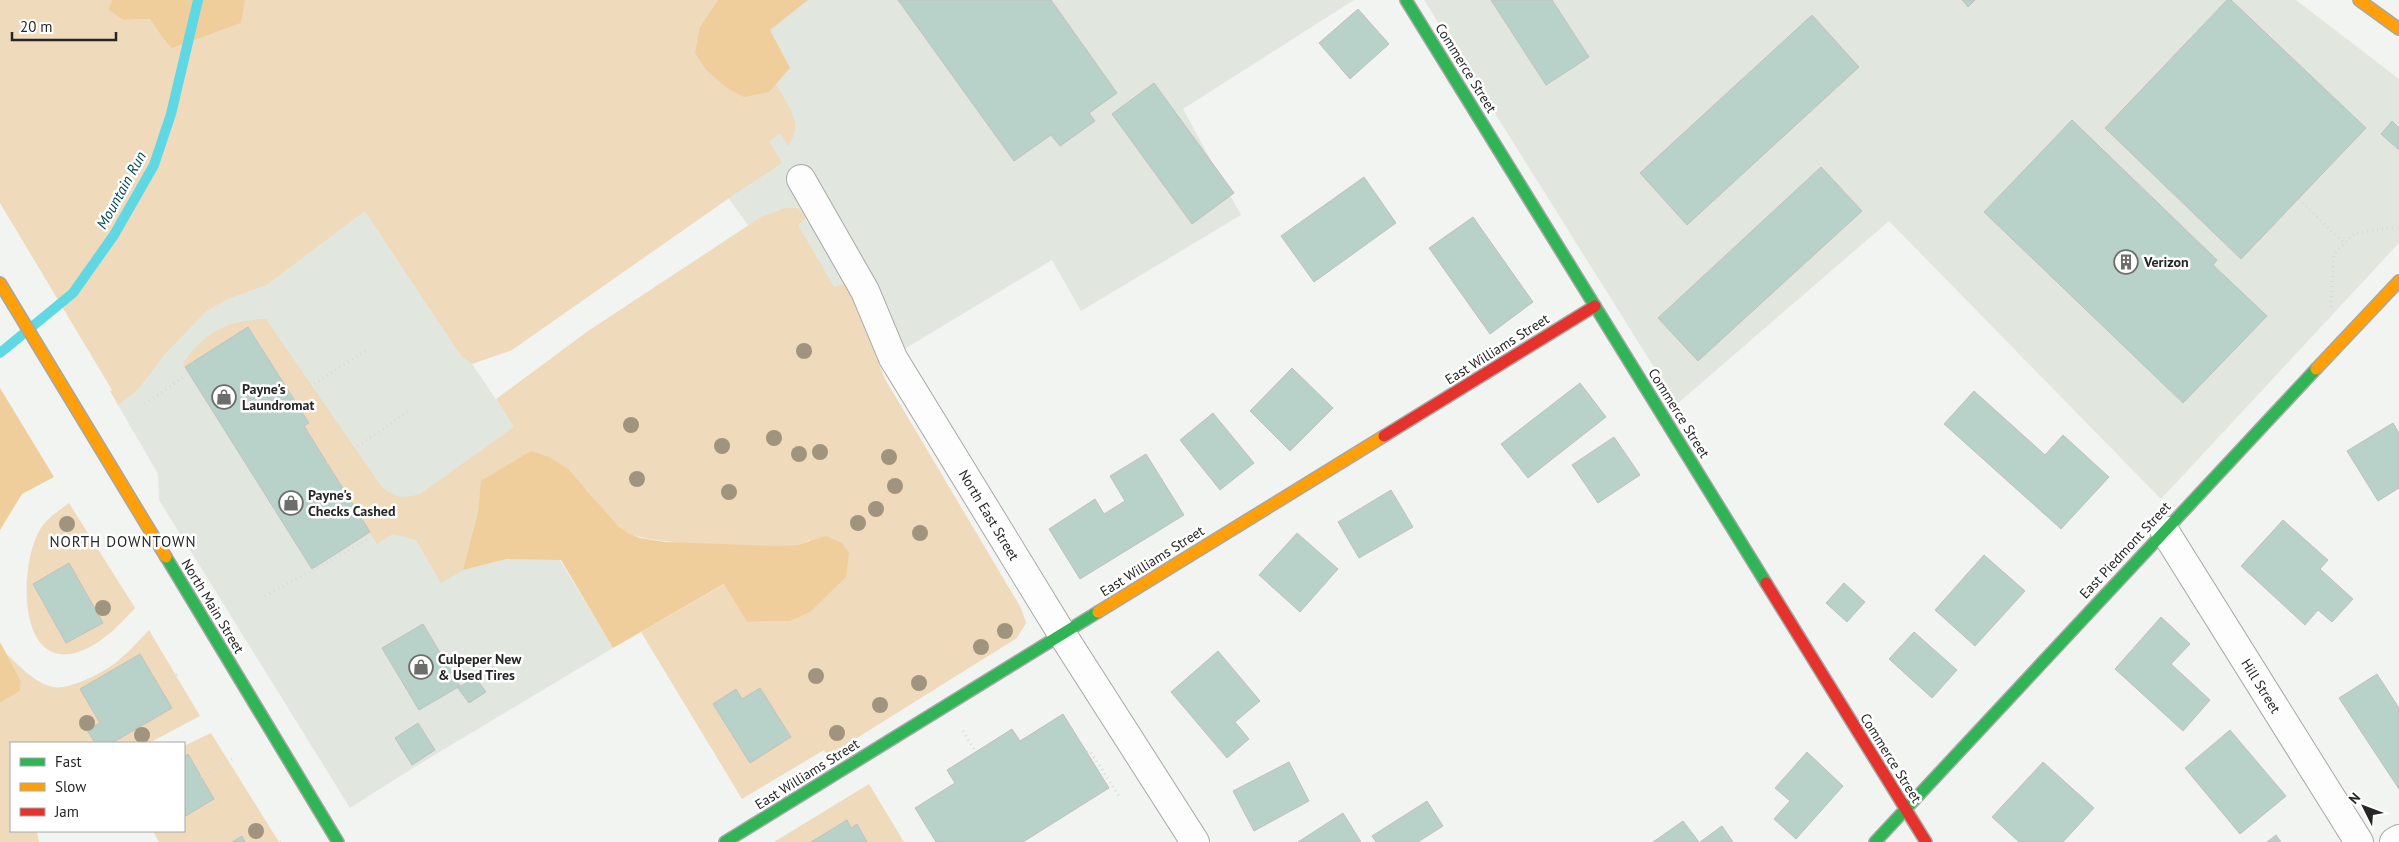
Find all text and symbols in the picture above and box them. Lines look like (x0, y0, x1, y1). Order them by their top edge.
scale bar (12, 10, 116, 42)
text: 20 m (20, 17, 53, 36)
street label: Commerce Street (1431, 20, 1501, 116)
water label: Mountain Run (92, 148, 150, 232)
building icon: Verizon (2113, 249, 2139, 275)
place label: Verizon (2143, 253, 2189, 271)
street label: East Williams Street (1442, 310, 1553, 388)
street label: Commerce Street (1644, 365, 1714, 461)
place label: Payne's Laundromat (242, 380, 314, 414)
shop icon: Payne's Laundromat (211, 384, 237, 410)
street label: North East Street (955, 466, 1023, 564)
place label: Payne's Checks Cashed (308, 486, 396, 520)
shop icon: Payne's Checks Cashed (278, 490, 304, 516)
street label: East Piedmont Street (2076, 498, 2175, 602)
street label: East Williams Street (1097, 522, 1208, 600)
district label: NORTH DOWNTOWN (49, 532, 197, 551)
street label: North Main Street (178, 555, 248, 657)
place label: Culpeper New & Used Tires (438, 650, 522, 684)
shop icon: Culpeper New & Used Tires (408, 654, 434, 680)
street label: Hill Street (2237, 655, 2285, 717)
street label: Commerce Street (1856, 710, 1926, 806)
street label: East Williams Street (752, 735, 863, 813)
legend (10, 742, 185, 832)
text: Fast (55, 752, 82, 771)
text: Slow (55, 777, 86, 796)
north arrow (2339, 782, 2389, 832)
text: N (2345, 789, 2364, 808)
text: Jam (54, 802, 79, 821)

